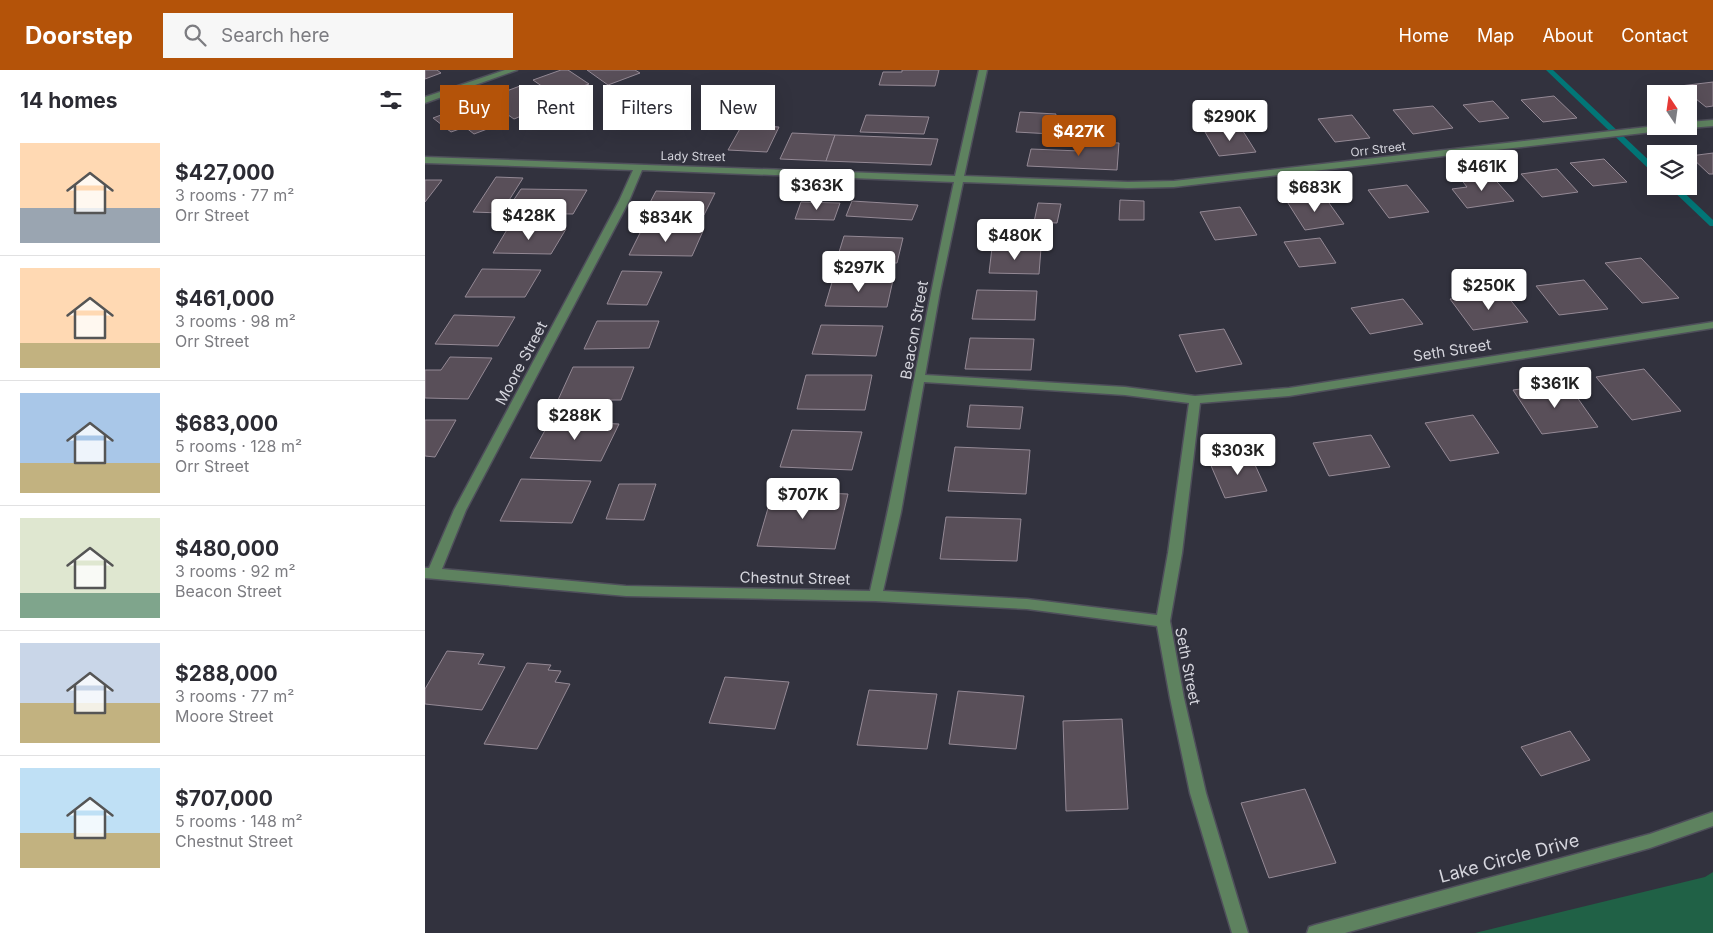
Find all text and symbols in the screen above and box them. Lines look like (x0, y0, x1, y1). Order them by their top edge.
search box (163, 13, 513, 58)
text: Doorstep (25, 21, 133, 50)
icon: search (181, 21, 209, 49)
text: Search here (221, 24, 330, 47)
text: Home (1399, 25, 1449, 46)
text: Map (1477, 25, 1514, 46)
text: About (1542, 25, 1593, 46)
text: Contact (1621, 25, 1688, 46)
chip: Buy (440, 85, 509, 130)
chip: Rent (519, 85, 593, 130)
chip: Filters (603, 85, 691, 130)
chip: New (701, 85, 775, 130)
north arrow (1647, 85, 1697, 135)
map controls (1647, 85, 1697, 195)
icon: filters (377, 86, 405, 114)
text: 14 homes (20, 88, 118, 113)
pin: $290K (1195, 100, 1265, 142)
text: $290K (1203, 106, 1257, 126)
pin: $427K (1044, 114, 1114, 157)
text: $427K (1053, 121, 1105, 141)
street label: Orr Street (1349, 138, 1407, 160)
button: layers (1647, 145, 1697, 195)
street label: Lady Street (660, 148, 726, 164)
pin: $461K (1447, 150, 1517, 192)
text: $461K (1457, 156, 1507, 176)
text: $427,000 (175, 160, 275, 185)
icon: home (60, 163, 120, 223)
pin: $363K (782, 168, 852, 211)
pin: $683K (1280, 170, 1350, 213)
text: $363K (790, 175, 844, 195)
text: $683K (1288, 177, 1342, 197)
text: 3 rooms · 77 m² (175, 185, 294, 205)
pin: $428K (494, 198, 564, 241)
pin: $834K (631, 200, 701, 243)
text: Orr Street (175, 205, 249, 225)
text: $428K (502, 205, 556, 225)
text: $834K (639, 207, 693, 227)
pin: $480K (980, 218, 1050, 261)
text: $480K (988, 225, 1042, 245)
pin: $297K (824, 250, 894, 293)
text: $297K (833, 257, 885, 277)
pin: $250K (1454, 268, 1524, 311)
text: $250K (1462, 275, 1516, 295)
street label: Beacon Street (896, 279, 932, 381)
text: $461,000 (175, 286, 275, 311)
icon: home (60, 288, 120, 348)
text: 3 rooms · 98 m² (175, 311, 296, 331)
street label: Moore Street (491, 318, 551, 408)
text: Orr Street (175, 331, 249, 351)
street label: Seth Street (1412, 334, 1492, 366)
pin: $361K (1520, 366, 1590, 409)
text: $361K (1530, 373, 1580, 393)
pin: $288K (540, 398, 610, 441)
text: $288K (549, 405, 601, 425)
text: $683,000 (175, 411, 278, 436)
icon: home (60, 413, 120, 473)
pin: $303K (1203, 434, 1273, 476)
text: 5 rooms · 128 m² (175, 436, 302, 456)
text: $303K (1211, 440, 1265, 460)
text: Orr Street (175, 456, 249, 476)
pin: $707K (768, 478, 838, 520)
text: $707K (778, 484, 828, 504)
text: $480,000 (175, 536, 279, 561)
icon: home (60, 538, 120, 598)
text: 3 rooms · 92 m² (175, 561, 296, 581)
street label: Chestnut Street (740, 568, 851, 588)
text: Beacon Street (175, 581, 282, 601)
street label: Seth Street (1171, 626, 1205, 707)
text: $288,000 (175, 661, 278, 686)
icon: home (60, 663, 120, 723)
text: 3 rooms · 77 m² (175, 686, 294, 706)
text: Moore Street (175, 706, 273, 726)
text: $707,000 (175, 786, 273, 811)
icon: home (60, 788, 120, 848)
text: 5 rooms · 148 m² (175, 811, 303, 831)
street label: Lake Circle Drive (1437, 829, 1581, 887)
text: Chestnut Street (175, 831, 293, 851)

